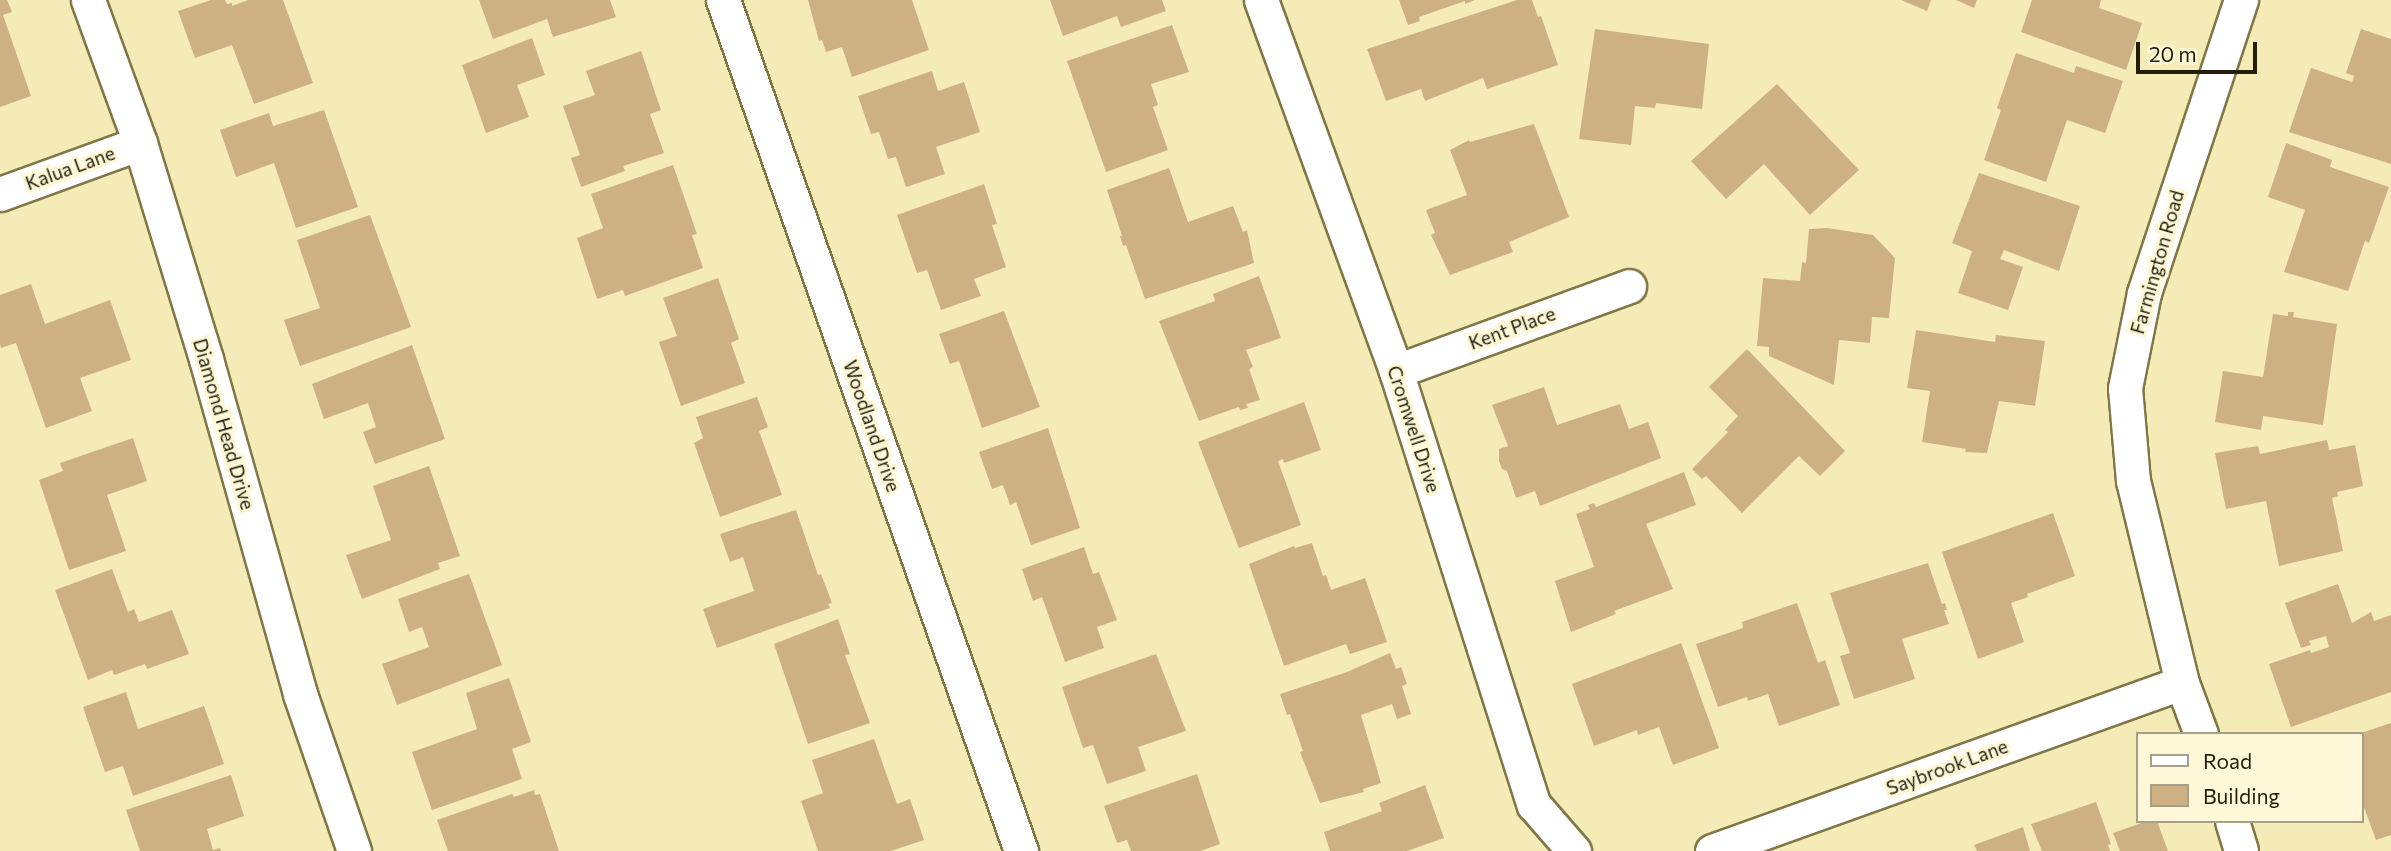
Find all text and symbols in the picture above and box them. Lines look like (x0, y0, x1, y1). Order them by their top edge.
scale bar (2139, 28, 2260, 72)
text: 20 m (2149, 41, 2197, 66)
street label: Kalua Lane (22, 141, 118, 195)
street label: Farmington Road (2126, 187, 2188, 337)
street label: Kent Place (1466, 302, 1558, 354)
street label: Diamond Head Drive (189, 336, 259, 512)
street label: Woodland Drive (839, 357, 905, 495)
street label: Cromwell Drive (1383, 363, 1445, 495)
legend (2136, 732, 2363, 823)
street label: Saybrook Lane (1883, 734, 2011, 800)
text: Road (2203, 748, 2252, 773)
text: Building (2203, 783, 2280, 808)

